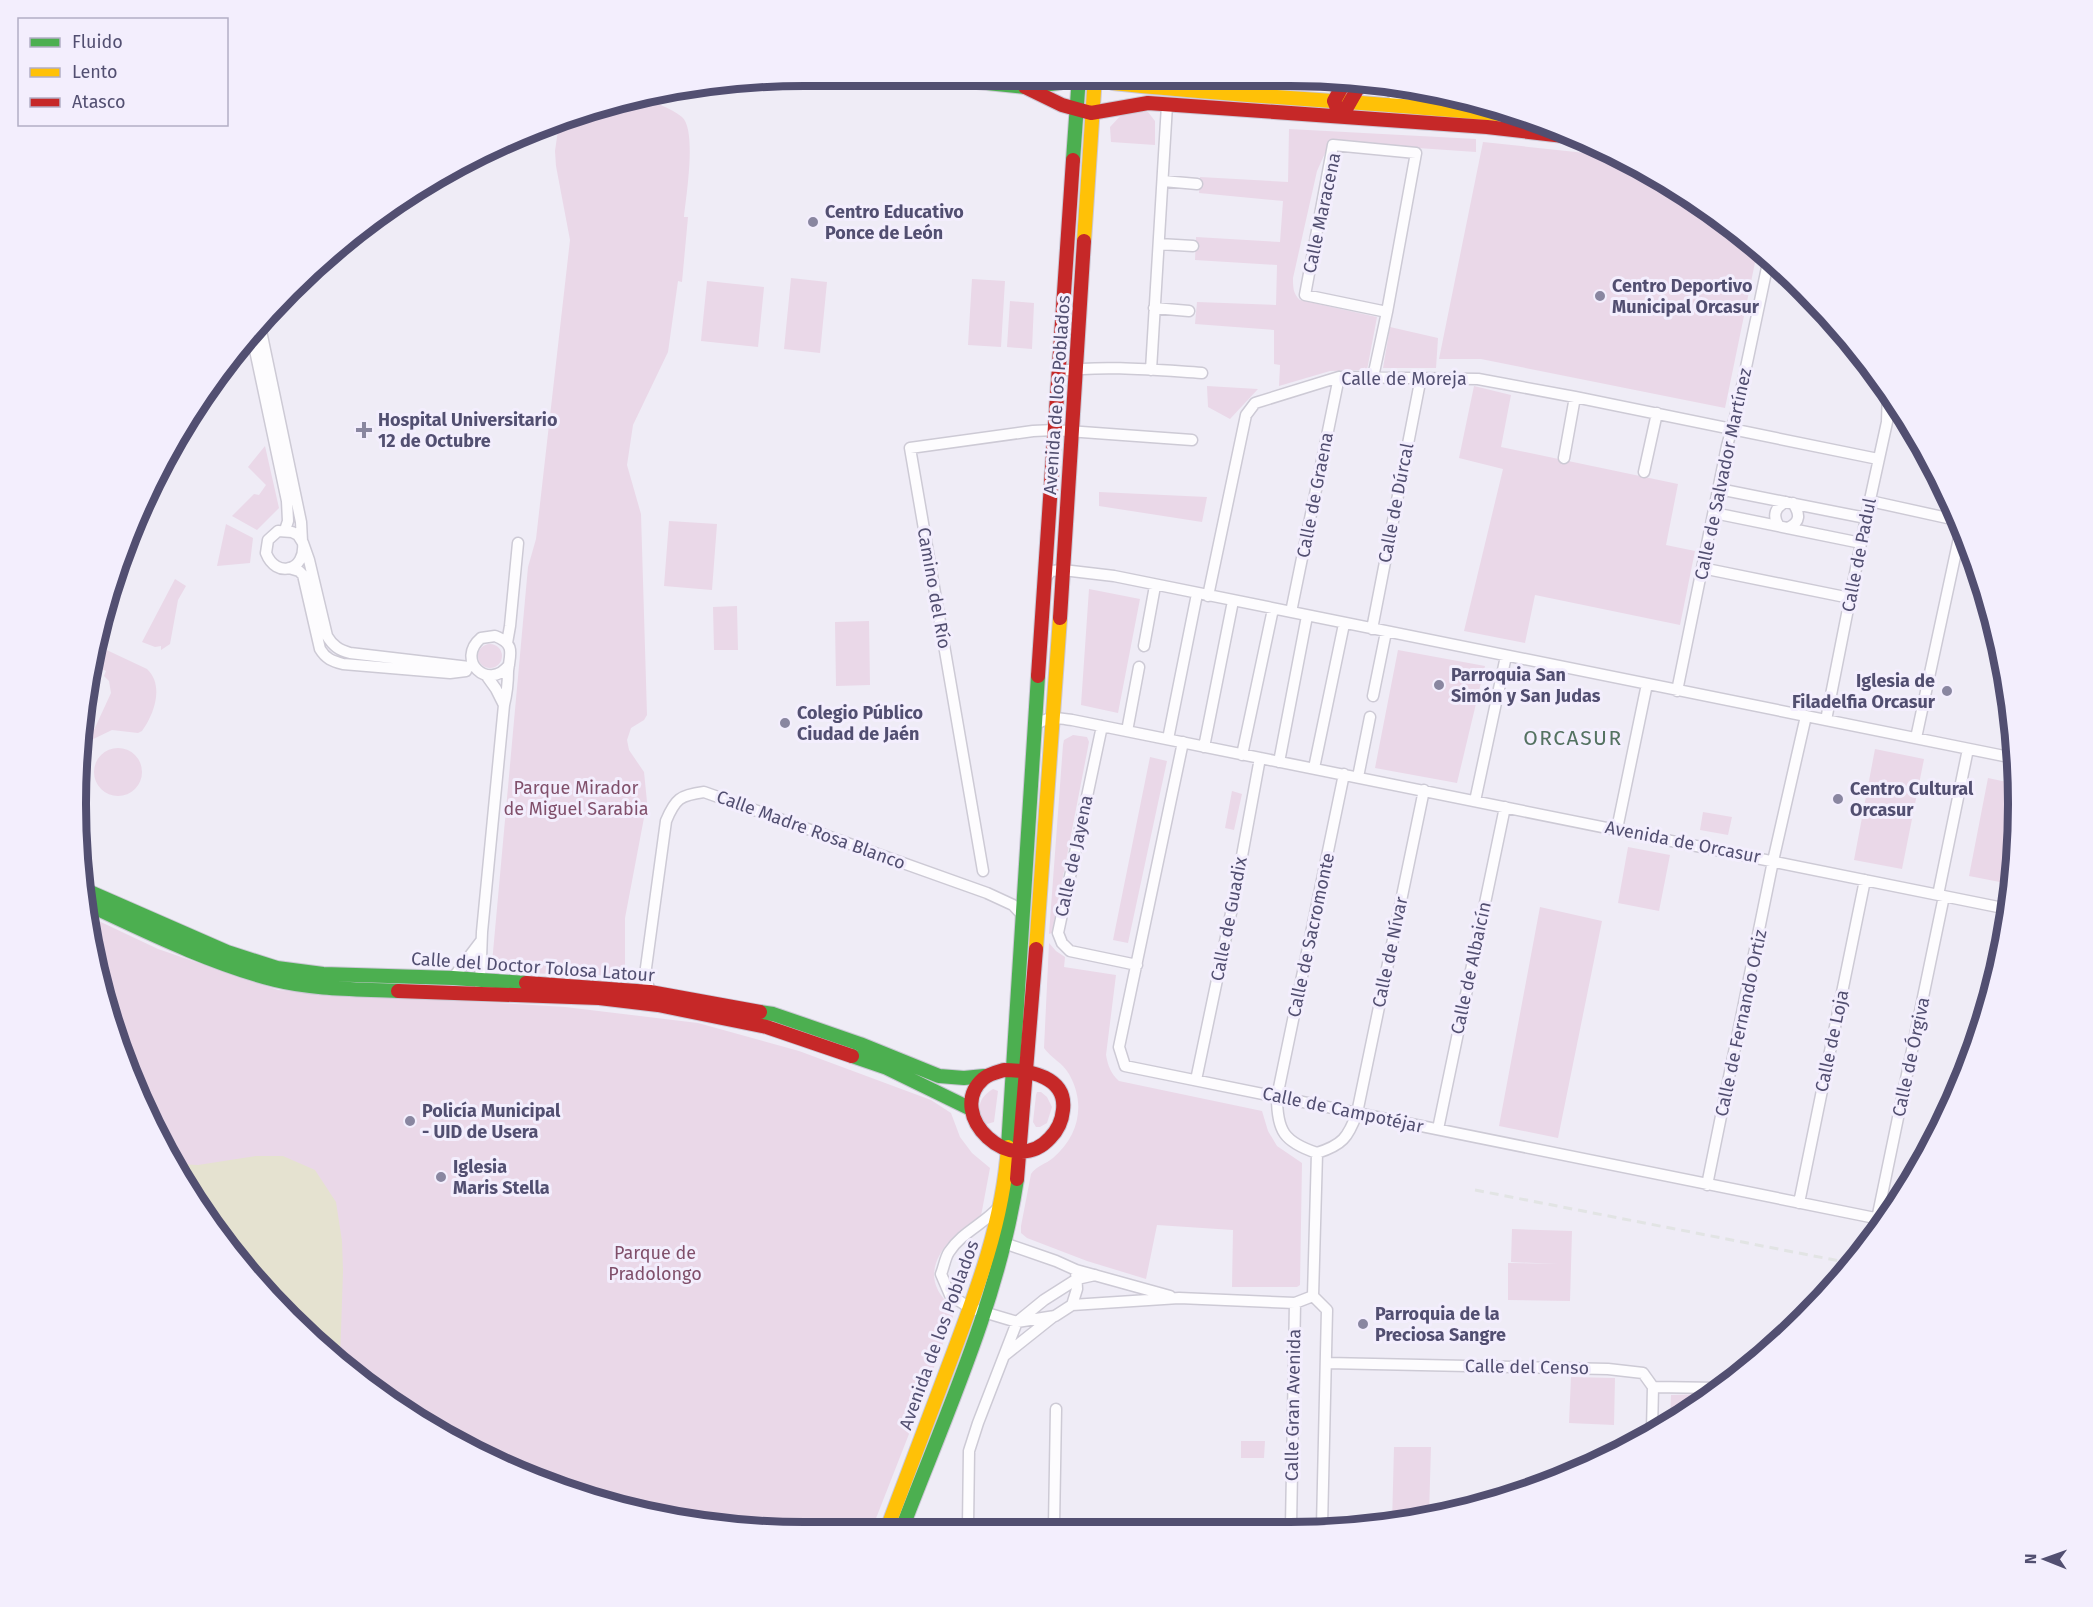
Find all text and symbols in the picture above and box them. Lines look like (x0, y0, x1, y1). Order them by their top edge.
legend (18, 18, 228, 126)
text: Fluido (72, 31, 123, 53)
text: Lento (72, 61, 118, 83)
text: Atasco (72, 91, 125, 113)
street label: Calle Maracena (1298, 151, 1346, 275)
place label: Centro Educativo Ponce de León (825, 201, 964, 244)
marker: Centro Educativo Ponce de León (806, 215, 820, 229)
place label: Centro Deportivo Municipal Orcasur (1612, 275, 1760, 318)
marker: Centro Deportivo Municipal Orcasur (1593, 289, 1607, 303)
street label: Avenida de los Poblados (1039, 295, 1075, 495)
street label: Calle de Salvador Martínez (1690, 366, 1756, 582)
street label: Calle de Moreja (1341, 368, 1467, 390)
place label: Hospital Universitario 12 de Octubre (378, 409, 557, 452)
marker: Hospital Universitario 12 de Octubre (355, 421, 373, 439)
street label: Calle de Graena (1292, 430, 1338, 560)
street label: Calle de Dúrcal (1374, 441, 1418, 565)
street label: Calle de Padul (1837, 496, 1881, 614)
street label: Camino del Río (912, 525, 956, 651)
place label: Parroquia San Simón y San Judas (1451, 664, 1601, 707)
place label: Iglesia de Filadelfia Orcasur (1792, 670, 1936, 713)
marker: Parroquia San Simón y San Judas (1432, 678, 1446, 692)
marker: Iglesia de Filadelfia Orcasur (1940, 684, 1954, 698)
place label: Colegio Público Ciudad de Jaén (797, 702, 923, 745)
marker: Colegio Público Ciudad de Jaén (778, 716, 792, 730)
district label: ORCASUR (1523, 725, 1623, 751)
park label: Parque Mirador de Miguel Sarabia (503, 777, 649, 820)
place label: Centro Cultural Orcasur (1850, 778, 1974, 821)
street label: Calle Madre Rosa Blanco (714, 786, 908, 874)
marker: Centro Cultural Orcasur (1831, 792, 1845, 806)
street label: Calle de Jayena (1050, 793, 1098, 919)
street label: Avenida de Orcasur (1603, 816, 1763, 868)
street label: Calle de Sacromonte (1283, 851, 1339, 1019)
street label: Calle de Guadix (1206, 855, 1252, 983)
street label: Calle de Nívar (1368, 895, 1412, 1009)
street label: Calle de Albaicín (1446, 900, 1496, 1036)
street label: Calle de Fernando Ortiz (1710, 927, 1772, 1119)
street label: Calle del Doctor Tolosa Latour (410, 948, 656, 987)
street label: Calle de Loja (1810, 988, 1854, 1094)
street label: Calle de Órgiva (1888, 995, 1934, 1119)
street label: Calle de Campotéjar (1260, 1082, 1426, 1138)
place label: Policía Municipal - UID de Usera (422, 1100, 561, 1143)
marker: Policía Municipal - UID de Usera (403, 1114, 417, 1128)
place label: Iglesia Maris Stella (453, 1156, 550, 1199)
marker: Iglesia Maris Stella (434, 1170, 448, 1184)
street label: Avenida de los Poblados (894, 1237, 984, 1433)
park label: Parque de Pradolongo (608, 1242, 702, 1285)
place label: Parroquia de la Preciosa Sangre (1375, 1303, 1506, 1346)
marker: Parroquia de la Preciosa Sangre (1356, 1317, 1370, 1331)
street label: Calle Gran Avenida (1281, 1329, 1305, 1481)
street label: Calle del Censo (1465, 1355, 1589, 1379)
north arrow (2015, 1529, 2075, 1589)
text: N (2021, 1553, 2040, 1564)

